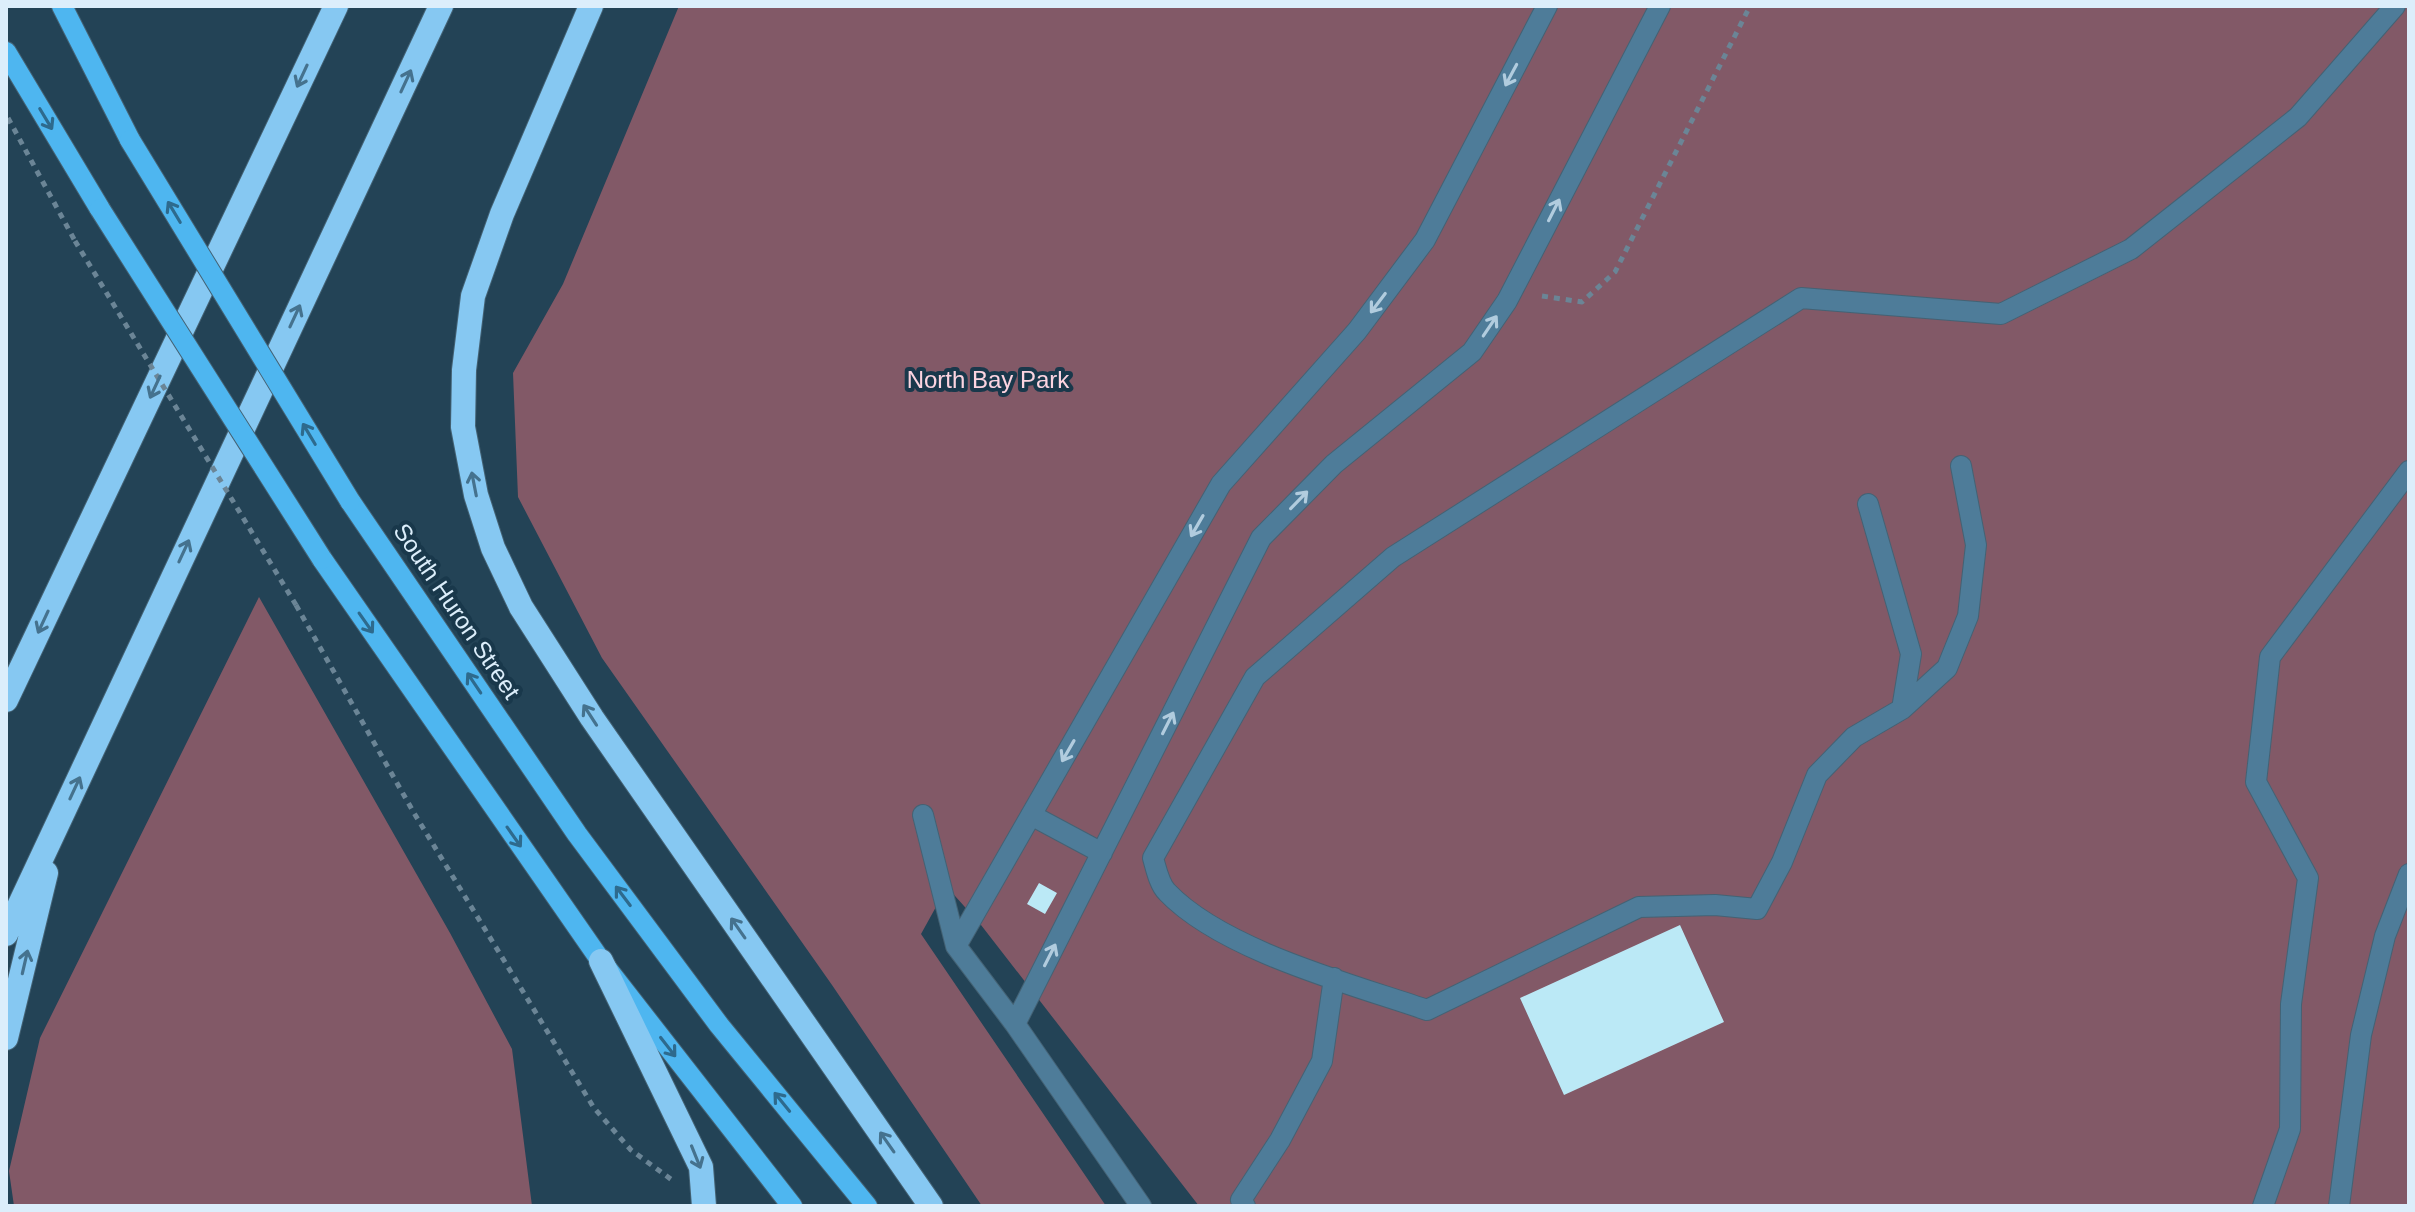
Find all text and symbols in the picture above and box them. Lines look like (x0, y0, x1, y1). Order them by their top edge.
one-way arrow (1503, 63, 1519, 87)
one-way arrow (294, 64, 309, 88)
one-way arrow (399, 70, 414, 94)
one-way arrow (38, 107, 54, 130)
one-way arrow (1546, 198, 1562, 222)
one-way arrow (166, 201, 182, 224)
one-way arrow (1370, 291, 1387, 313)
one-way arrow (288, 305, 303, 329)
one-way arrow (1482, 315, 1498, 338)
park label: North Bay Park (907, 366, 1070, 393)
one-way arrow (147, 375, 162, 399)
one-way arrow (301, 423, 317, 446)
one-way arrow (466, 472, 481, 497)
one-way arrow (1289, 490, 1308, 510)
one-way arrow (1189, 514, 1205, 537)
street label: South Huron Street (388, 518, 526, 704)
one-way arrow (177, 540, 192, 564)
one-way arrow (35, 610, 50, 634)
one-way arrow (358, 612, 374, 634)
one-way arrow (466, 673, 483, 695)
one-way arrow (582, 704, 599, 726)
one-way arrow (1161, 711, 1176, 735)
one-way arrow (1060, 739, 1076, 762)
one-way arrow (68, 776, 83, 800)
one-way arrow (506, 826, 522, 848)
one-way arrow (615, 886, 632, 908)
one-way arrow (730, 918, 746, 940)
one-way arrow (1043, 943, 1059, 967)
one-way arrow (18, 950, 33, 976)
one-way arrow (659, 1036, 676, 1057)
one-way arrow (773, 1092, 791, 1113)
one-way arrow (879, 1131, 895, 1153)
one-way arrow (689, 1144, 704, 1169)

